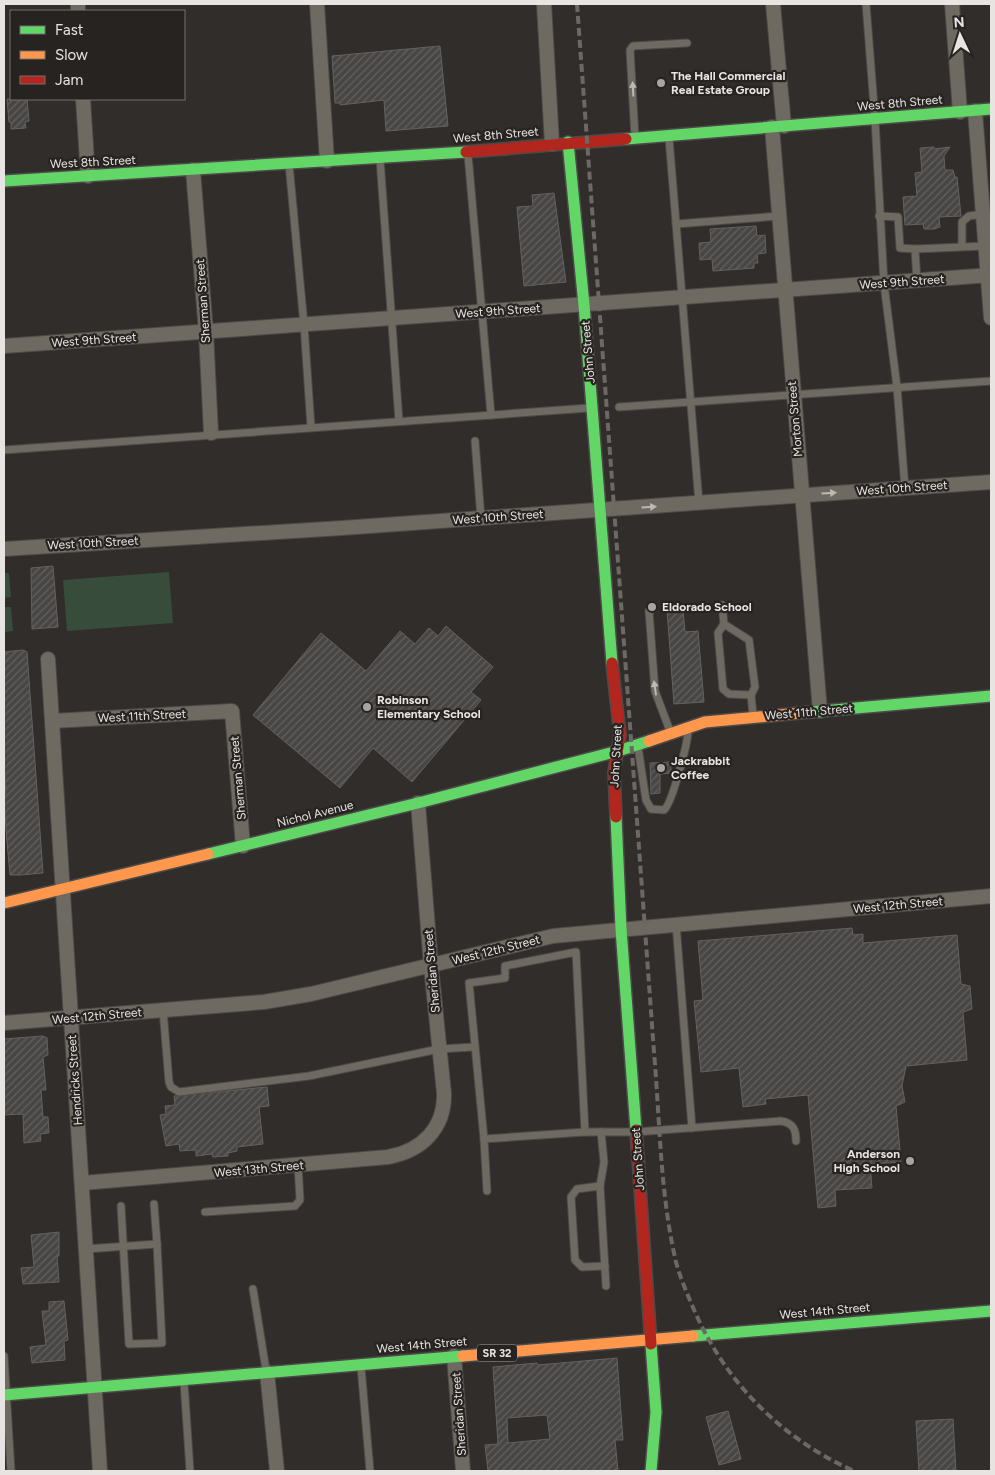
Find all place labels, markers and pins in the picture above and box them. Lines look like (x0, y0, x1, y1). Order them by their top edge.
place label: The Hall Commercial Real Estate Group (671, 69, 785, 97)
marker: The Hall Commercial Real Estate Group (655, 77, 667, 89)
place label: Eldorado School (662, 600, 752, 614)
marker: Eldorado School (646, 601, 658, 613)
place label: Robinson Elementary School (377, 693, 481, 721)
marker: Robinson Elementary School (361, 701, 373, 713)
place label: Jackrabbit Coffee (671, 754, 730, 782)
marker: Jackrabbit Coffee (655, 762, 667, 774)
place label: Anderson High School (833, 1147, 900, 1175)
marker: Anderson High School (904, 1155, 916, 1167)

